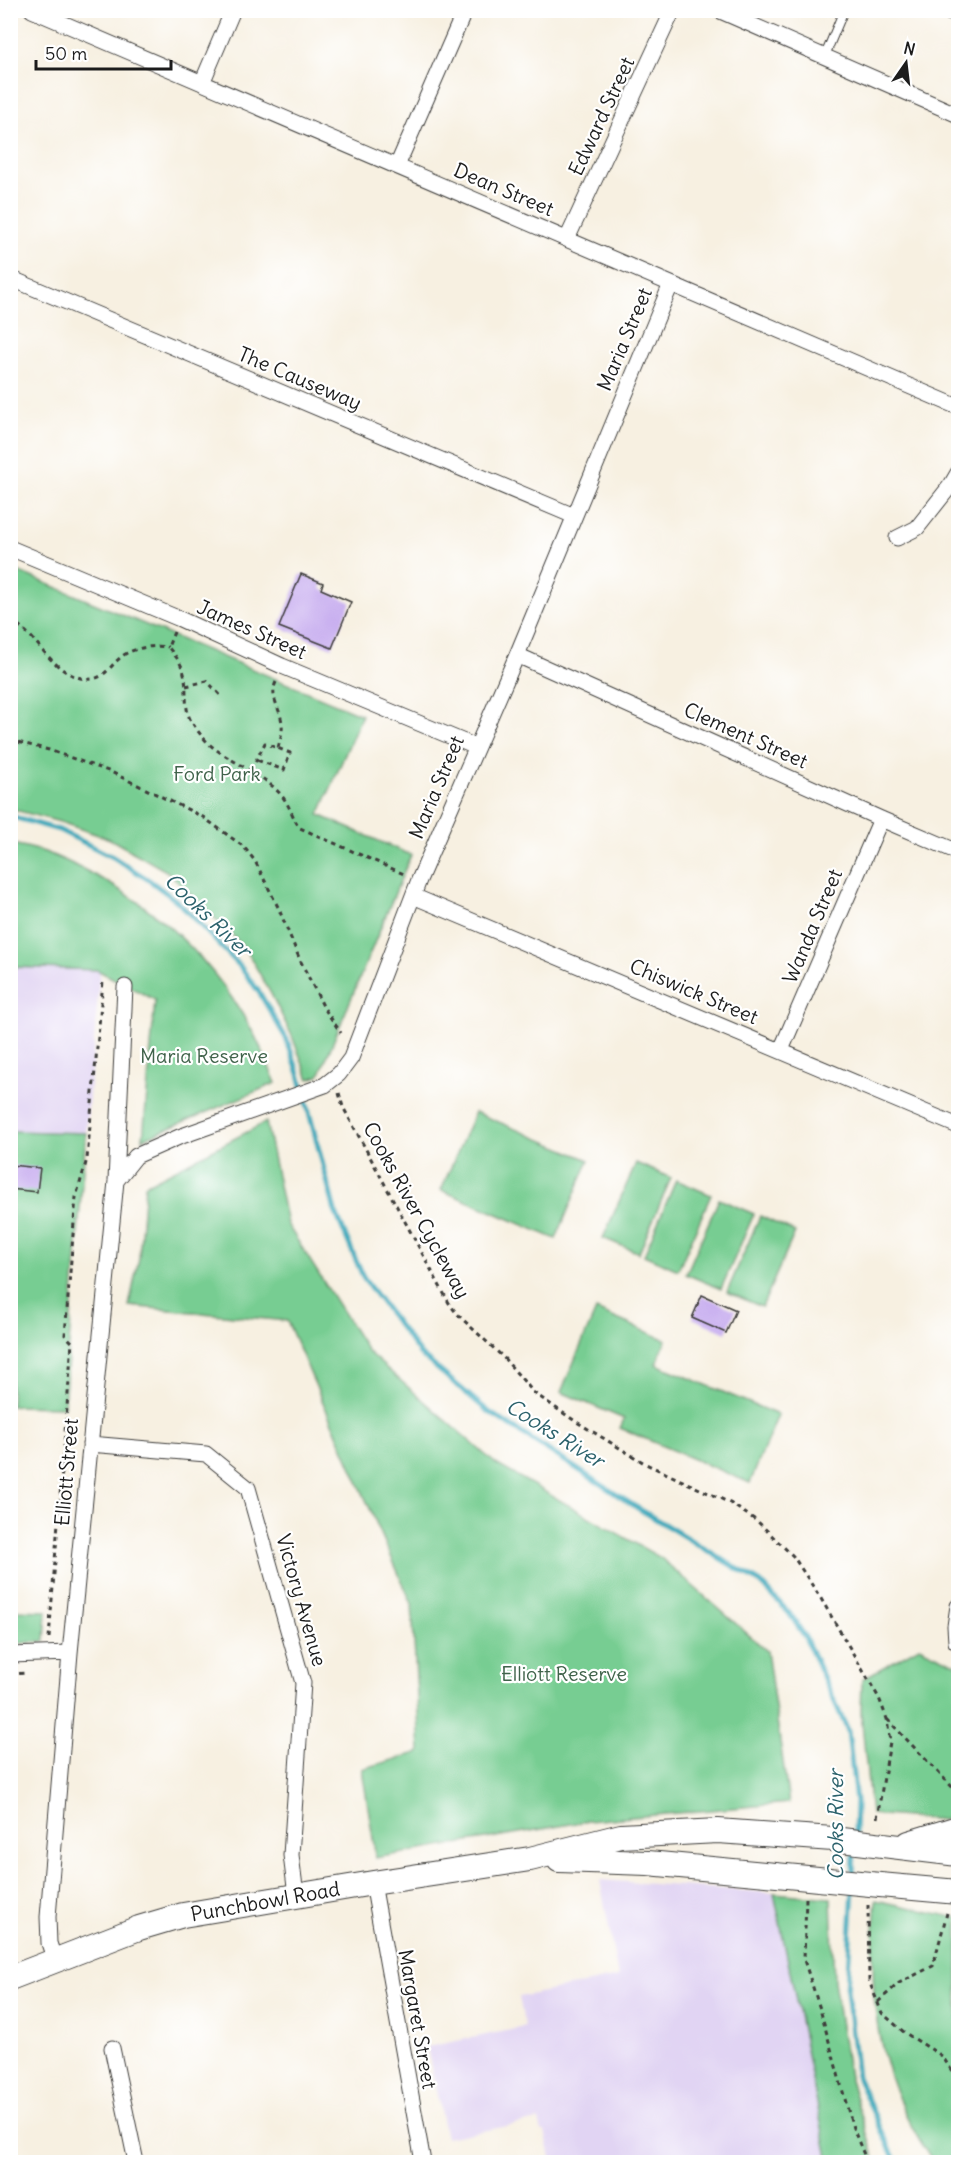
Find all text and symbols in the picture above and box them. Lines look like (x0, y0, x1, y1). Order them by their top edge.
scale bar (36, 33, 171, 71)
north arrow (876, 33, 936, 93)
text: N (902, 37, 917, 59)
text: 50 m (45, 42, 87, 65)
street label: Edward Street (563, 52, 640, 179)
street label: Dean Street (450, 157, 558, 221)
street label: Maria Street (591, 283, 657, 394)
street label: The Causeway (234, 341, 366, 415)
street label: James Street (193, 594, 311, 664)
street label: Clement Street (680, 697, 812, 774)
street label: Maria Street (403, 731, 469, 842)
park label: Ford Park (173, 761, 261, 786)
street label: Wanda Street (777, 865, 847, 987)
water label: Cooks River (159, 867, 259, 965)
street label: Chiswick Street (626, 953, 762, 1029)
park label: Maria Reserve (140, 1043, 268, 1068)
street label: Cooks River Cycleway (358, 1117, 476, 1303)
water label: Cooks River (501, 1392, 611, 1475)
street label: Elliott Street (49, 1417, 83, 1527)
street label: Victory Avenue (271, 1531, 333, 1669)
park label: Elliott Reserve (501, 1661, 627, 1686)
water label: Cooks River (822, 1767, 849, 1880)
street label: Punchbowl Road (188, 1876, 342, 1926)
street label: Margaret Street (393, 1947, 443, 2091)

